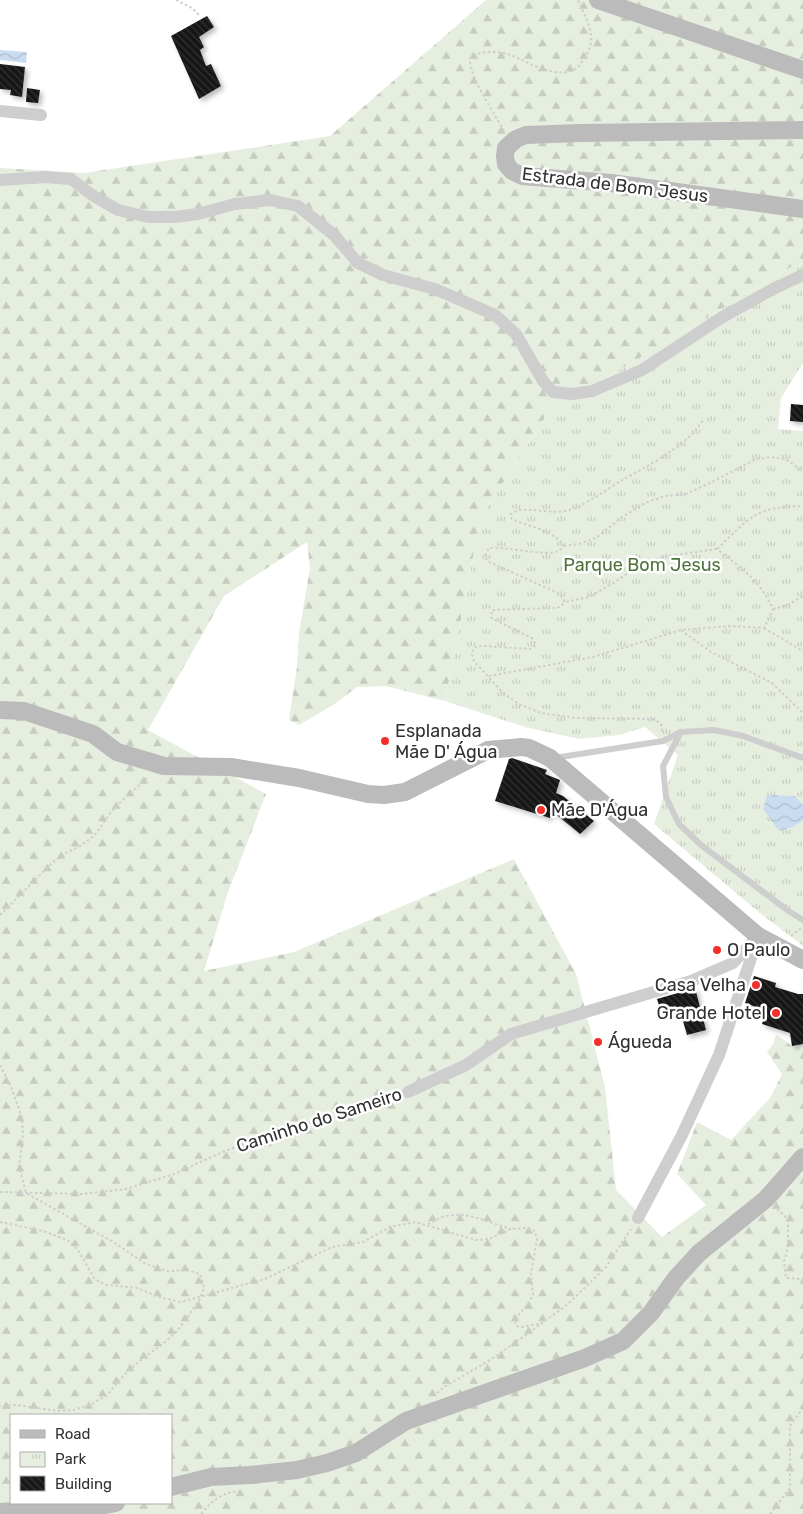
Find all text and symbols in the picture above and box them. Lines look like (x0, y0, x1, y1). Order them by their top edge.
street label: Estrada de Bom Jesus (521, 163, 709, 207)
park label: Parque Bom Jesus (563, 554, 721, 576)
place label: Esplanada Mãe D' Água (395, 720, 497, 763)
marker: Esplanada Mãe D' Água (379, 735, 391, 747)
place label: Mãe D'Água (551, 799, 648, 821)
marker: Mãe D'Água (535, 804, 547, 816)
place label: O Paulo (727, 939, 790, 961)
marker: O Paulo (711, 944, 723, 956)
place label: Casa Velha (655, 974, 746, 996)
marker: Casa Velha (750, 979, 762, 991)
place label: Grande Hotel (656, 1002, 766, 1024)
marker: Grande Hotel (770, 1007, 782, 1019)
place label: Águeda (608, 1031, 672, 1053)
marker: Águeda (592, 1036, 604, 1048)
street label: Caminho do Sameiro (233, 1083, 405, 1157)
legend (10, 1414, 172, 1504)
text: Road (55, 1425, 91, 1443)
text: Park (55, 1450, 86, 1468)
text: Building (55, 1475, 112, 1493)

